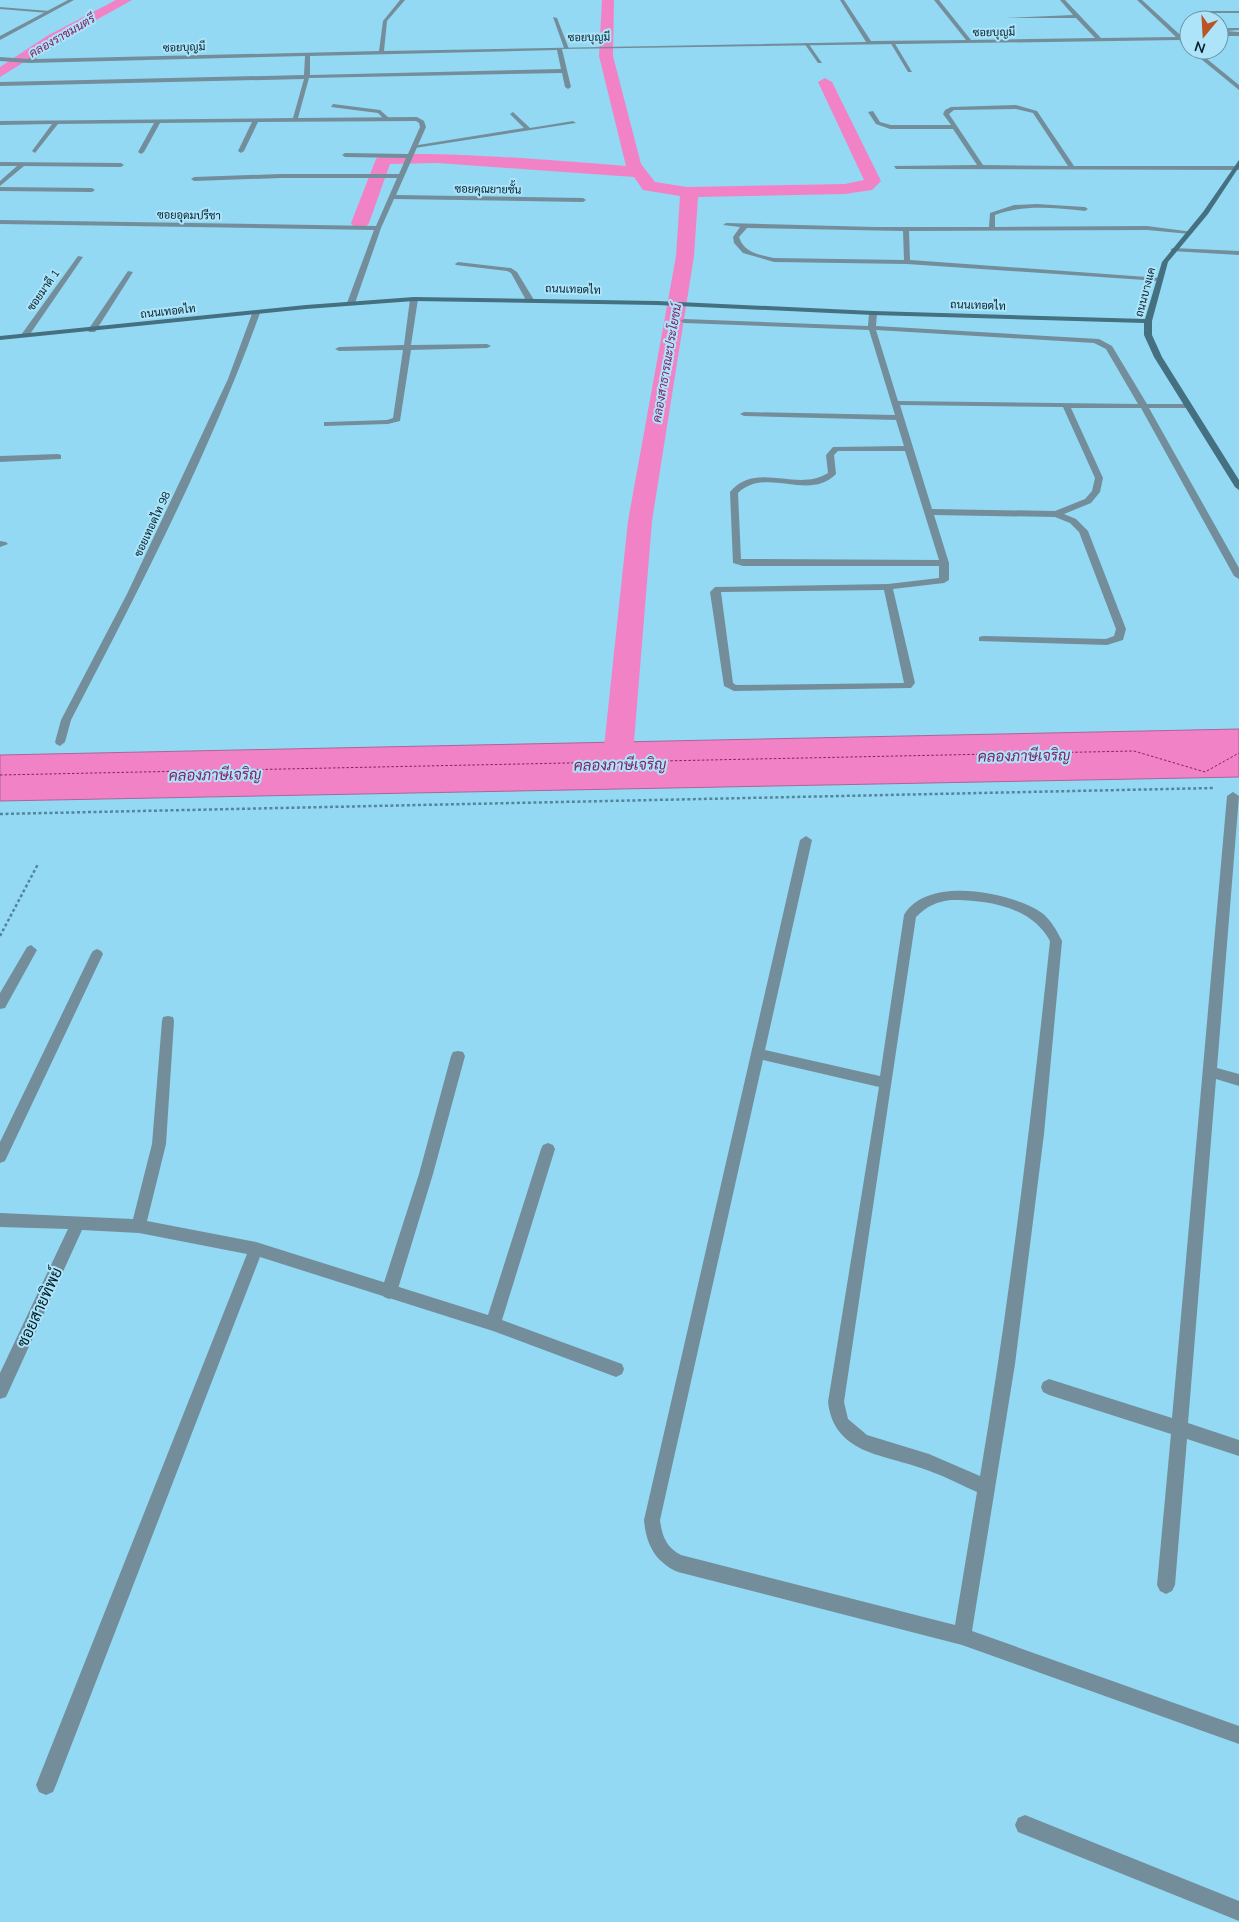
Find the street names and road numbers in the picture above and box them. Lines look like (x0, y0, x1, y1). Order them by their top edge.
street label: ซอยบุญมี (973, 24, 1015, 41)
street label: ซอยบุญมี (568, 29, 610, 46)
street label: ซอยบุญมี (162, 38, 206, 57)
street label: ซอยคุณยายชั้น (454, 178, 522, 199)
street label: ซอยอุดมปรีชา (157, 206, 221, 225)
street label: ซอยมาดี 1 (23, 266, 62, 314)
street label: ถนนบางแค (1132, 266, 1158, 318)
street label: ถนนเทอดไท (545, 280, 601, 297)
street label: ถนนเทอดไท (950, 296, 1006, 313)
street label: ถนนเทอดไท (140, 300, 196, 321)
street label: ซอยเทอดไท 98 (130, 488, 173, 559)
street label: ซอยสายทิพย์ (10, 1263, 66, 1350)

